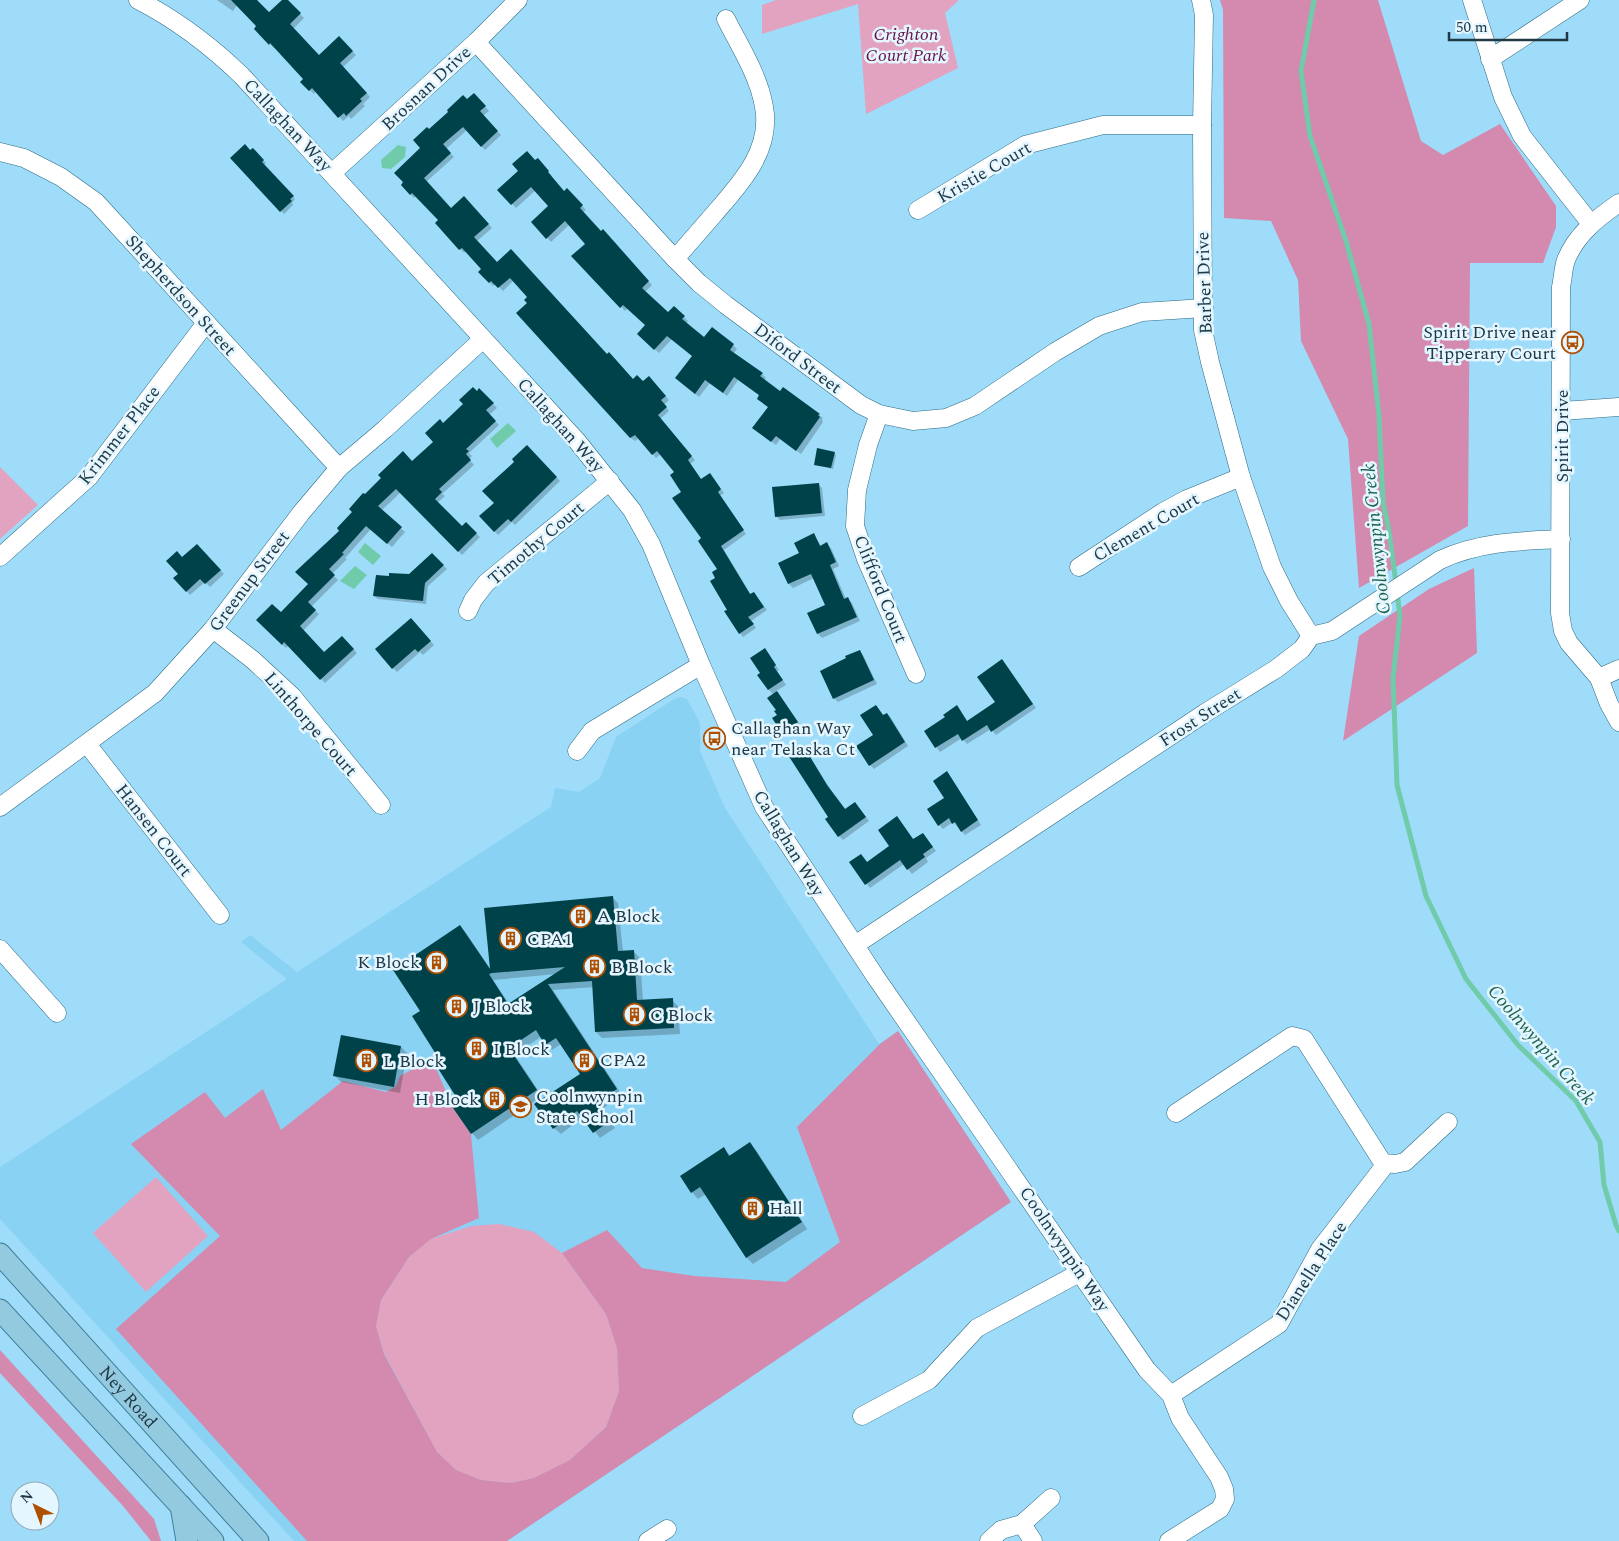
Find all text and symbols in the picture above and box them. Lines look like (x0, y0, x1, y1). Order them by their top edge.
scale bar (1449, 10, 1566, 42)
text: 50 m (1456, 16, 1488, 39)
park label: Crighton Court Park (866, 21, 947, 69)
street label: Brosnan Drive (375, 39, 478, 137)
street label: Callaghan Way (237, 72, 339, 179)
street label: Kristie Court (932, 135, 1036, 210)
street label: Shepherdson Street (119, 229, 243, 362)
street label: Barber Drive (1189, 231, 1220, 335)
street label: Diford Street (748, 316, 848, 401)
place label: Spirit Drive near Tipperary Court (1423, 319, 1556, 367)
bus stop icon: Spirit Drive near Tipperary Court (1560, 330, 1584, 354)
street label: Callaghan Way (511, 372, 612, 480)
street label: Krimmer Place (72, 380, 167, 491)
street label: Spirit Drive (1549, 389, 1576, 483)
water label: Coolnwynpin Creek (1354, 462, 1399, 616)
street label: Clement Court (1088, 486, 1205, 569)
street label: Timothy Court (482, 495, 591, 592)
street label: Greenup Street (202, 525, 297, 638)
street label: Clifford Court (847, 531, 914, 647)
street label: Linthorpe Court (257, 666, 364, 783)
street label: Frost Street (1154, 681, 1247, 754)
place label: Callaghan Way near Telaska Ct (731, 715, 855, 763)
bus stop icon: Callaghan Way near Telaska Ct (703, 726, 727, 750)
street label: Hansen Court (109, 778, 199, 883)
street label: Callaghan Way (746, 785, 832, 903)
place label: A Block (597, 903, 660, 930)
building icon: A Block (569, 904, 593, 928)
place label: CPA1 (527, 926, 573, 953)
building icon: CPA1 (499, 927, 523, 951)
place label: K Block (357, 949, 420, 976)
building icon: K Block (424, 950, 448, 974)
place label: B Block (611, 954, 673, 981)
building icon: B Block (583, 955, 607, 979)
water label: Coolnwynpin Creek (1480, 978, 1602, 1112)
place label: J Block (473, 993, 530, 1020)
building icon: J Block (445, 994, 469, 1018)
place label: C Block (650, 1002, 713, 1029)
building icon: C Block (622, 1003, 646, 1027)
place label: I Block (493, 1036, 550, 1063)
building icon: I Block (465, 1037, 489, 1061)
place label: CPA2 (600, 1047, 646, 1074)
place label: L Block (383, 1048, 444, 1075)
building icon: CPA2 (572, 1048, 596, 1072)
building icon: L Block (355, 1049, 379, 1073)
place label: Coolnwynpin State School (536, 1083, 643, 1131)
place label: H Block (414, 1086, 479, 1113)
building icon: H Block (483, 1087, 507, 1111)
school or university icon: Coolnwynpin State School (508, 1094, 532, 1118)
street label: Coolnwynpin Way (1012, 1181, 1117, 1319)
place label: Hall (769, 1195, 803, 1222)
building icon: Hall (741, 1196, 765, 1220)
street label: Dianella Place (1269, 1216, 1354, 1327)
street label: Ney Road (92, 1360, 164, 1435)
north arrow (10, 1481, 60, 1531)
text: N (15, 1485, 38, 1508)

